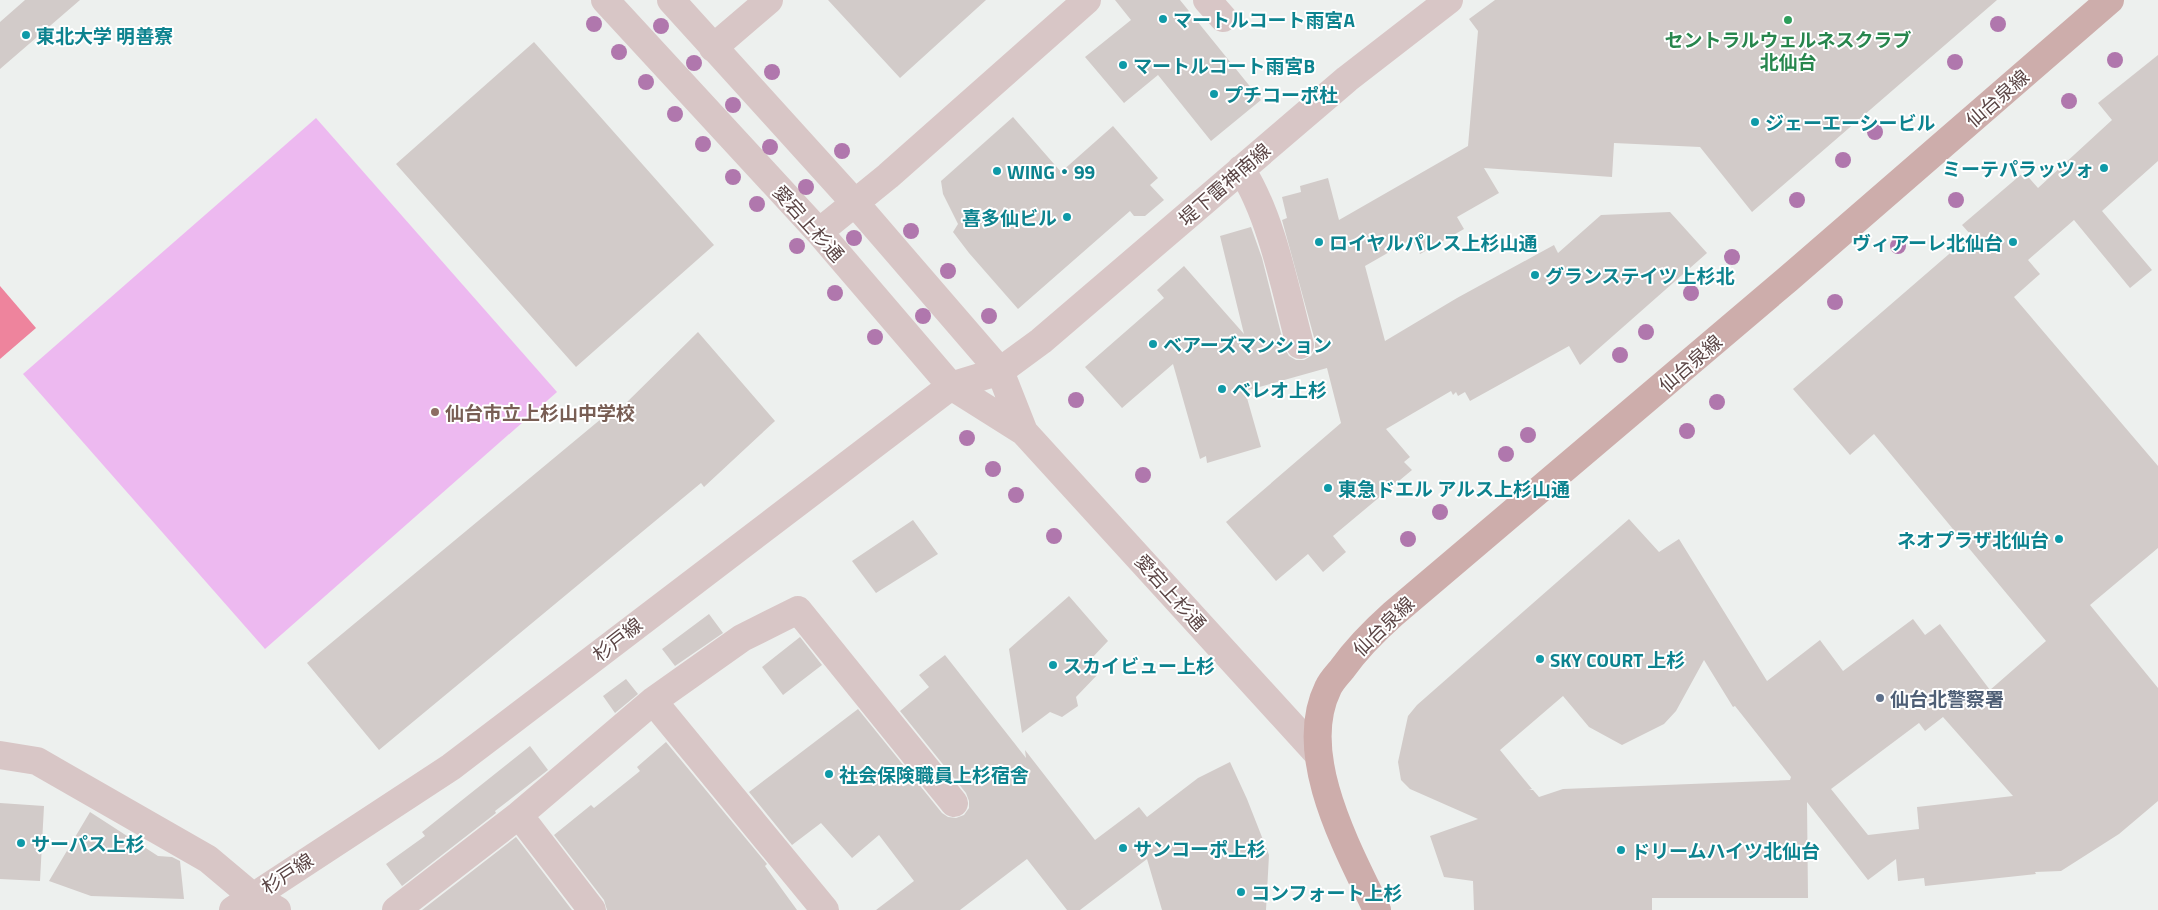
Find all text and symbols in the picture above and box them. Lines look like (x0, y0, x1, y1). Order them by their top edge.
place label: マートルコート雨宮A (1173, 5, 1356, 34)
marker: マートルコート雨宮A (1157, 13, 1169, 25)
marker: セントラルウェルネスクラブ 北仙台 (1782, 14, 1794, 26)
place label: 東北大学 明善寮 (36, 21, 173, 50)
place label: セントラルウェルネスクラブ 北仙台 (1664, 25, 1912, 76)
marker: 東北大学 明善寮 (20, 29, 32, 41)
place label: マートルコート雨宮B (1133, 51, 1315, 80)
marker: マートルコート雨宮B (1117, 59, 1129, 71)
street label: 仙台泉線 (1959, 62, 2035, 134)
place label: プチコーポ杜 (1224, 80, 1338, 109)
marker: プチコーポ杜 (1208, 88, 1220, 100)
place label: ジェーエーシービル (1765, 108, 1936, 137)
marker: ジェーエーシービル (1749, 116, 1761, 128)
street label: 堤下雷神南線 (1171, 136, 1277, 232)
place label: ミーテパラッツォ (1942, 154, 2094, 183)
place label: WING・99 (1007, 157, 1095, 186)
marker: ミーテパラッツォ (2098, 162, 2110, 174)
marker: WING・99 (991, 165, 1003, 177)
street label: 愛宕上杉通 (766, 178, 852, 268)
place label: 喜多仙ビル (962, 203, 1057, 232)
marker: 喜多仙ビル (1061, 211, 1073, 223)
place label: ロイヤルパレス上杉山通 (1329, 228, 1537, 257)
place label: ヴィアーレ北仙台 (1852, 228, 2003, 257)
marker: ロイヤルパレス上杉山通 (1313, 236, 1325, 248)
marker: ヴィアーレ北仙台 (2007, 236, 2019, 248)
place label: グランステイツ上杉北 (1545, 261, 1735, 290)
marker: グランステイツ上杉北 (1529, 269, 1541, 281)
street label: 仙台泉線 (1652, 327, 1728, 399)
place label: ベアーズマンション (1163, 330, 1332, 359)
marker: ベアーズマンション (1147, 338, 1159, 350)
place label: ベレオ上杉 (1232, 375, 1327, 404)
marker: ベレオ上杉 (1216, 383, 1228, 395)
place label: 仙台市立上杉山中学校 (445, 398, 635, 427)
marker: 仙台市立上杉山中学校 (429, 406, 441, 418)
place label: 東急ドエル アルス上杉山通 (1338, 474, 1570, 503)
marker: 東急ドエル アルス上杉山通 (1322, 482, 1334, 494)
place label: ネオプラザ北仙台 (1897, 525, 2049, 554)
marker: ネオプラザ北仙台 (2053, 533, 2065, 545)
street label: 愛宕上杉通 (1128, 547, 1214, 637)
street label: 仙台泉線 (1346, 589, 1420, 663)
street label: 杉戸線 (586, 610, 648, 668)
place label: SKY COURT 上杉 (1550, 645, 1685, 674)
place label: スカイビュー上杉 (1063, 651, 1215, 680)
marker: SKY COURT 上杉 (1534, 653, 1546, 665)
marker: スカイビュー上杉 (1047, 659, 1059, 671)
place label: 仙台北警察署 (1890, 684, 2004, 713)
marker: 仙台北警察署 (1874, 692, 1886, 704)
place label: 社会保険職員上杉宿舎 (839, 760, 1029, 789)
marker: 社会保険職員上杉宿舎 (823, 768, 835, 780)
place label: サーパス上杉 (31, 829, 145, 858)
place label: サンコーポ上杉 (1133, 834, 1266, 863)
place label: ドリームハイツ北仙台 (1631, 836, 1820, 865)
marker: サーパス上杉 (15, 837, 27, 849)
marker: サンコーポ上杉 (1117, 842, 1129, 854)
marker: ドリームハイツ北仙台 (1615, 844, 1627, 856)
street label: 杉戸線 (255, 845, 319, 901)
place label: コンフォート上杉 (1251, 878, 1402, 907)
marker: コンフォート上杉 (1235, 886, 1247, 898)

